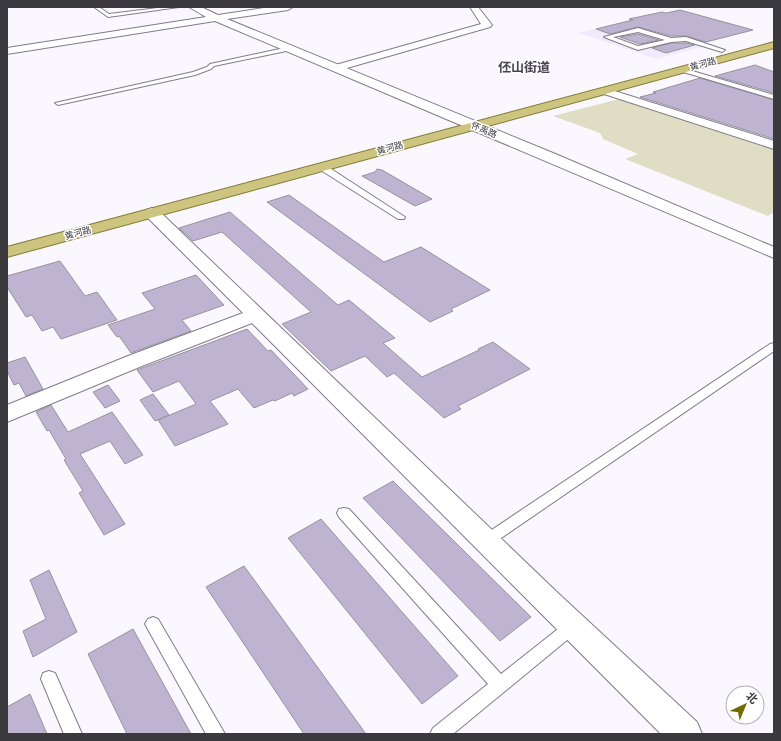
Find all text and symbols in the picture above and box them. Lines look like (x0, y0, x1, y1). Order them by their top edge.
street label: 黄河路 (689, 56, 717, 72)
district label: 伾山街道 (498, 60, 550, 75)
street label: 怀禹路 (470, 120, 498, 140)
street label: 黄河路 (376, 140, 404, 156)
street label: 黄河路 (64, 225, 92, 241)
north arrow (725, 685, 765, 725)
text: 北 (743, 690, 760, 707)

